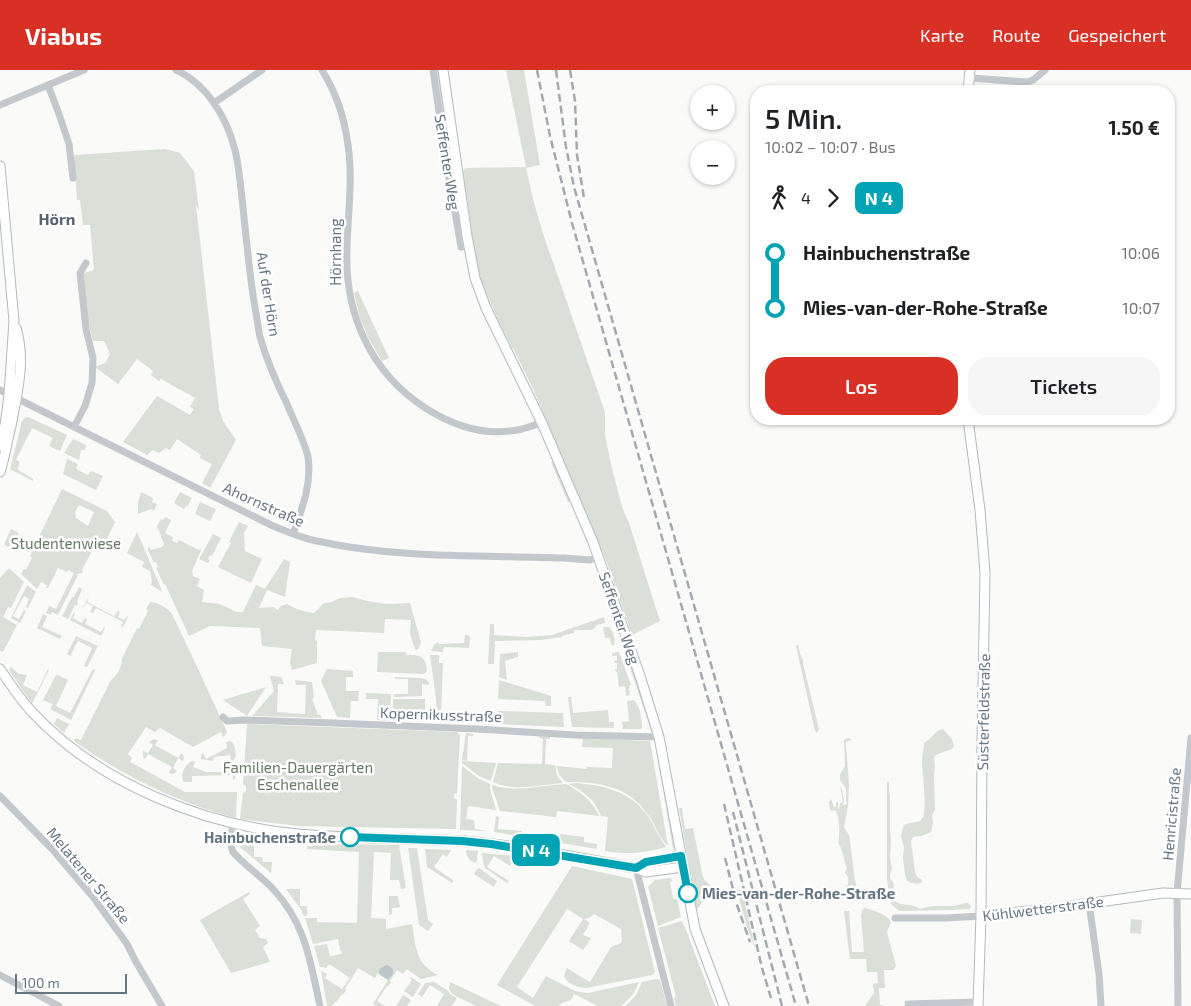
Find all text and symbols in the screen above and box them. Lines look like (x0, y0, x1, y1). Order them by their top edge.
text: Viabus (25, 21, 102, 50)
text: Karte (920, 24, 964, 46)
text: Route (992, 24, 1040, 46)
text: Gespeichert (1068, 24, 1166, 46)
map controls (690, 85, 735, 185)
button: + (690, 85, 735, 130)
text: 5 Min. (765, 101, 842, 135)
street label: Seffenter Weg (432, 113, 465, 212)
text: 1.50 € (1108, 116, 1160, 139)
text: 10:02 – 10:07 · Bus (765, 137, 896, 156)
button: − (690, 140, 735, 185)
icon: walk (765, 184, 793, 212)
icon: forward (819, 184, 847, 212)
text: N 4 (865, 187, 893, 209)
text: 4 (801, 188, 811, 207)
district label: Hörn (39, 209, 75, 228)
street label: Hörnhang (326, 218, 344, 286)
text: Hainbuchenstraße (803, 241, 970, 264)
text: 10:06 (1121, 243, 1160, 262)
street label: Auf der Hörn (253, 250, 285, 338)
text: Mies-van-der-Rohe-Straße (803, 296, 1048, 319)
text: 10:07 (1122, 298, 1160, 317)
button: Los (765, 357, 958, 415)
button: Tickets (968, 357, 1160, 415)
street label: Ahornstraße (221, 478, 307, 530)
park label: Studentenwiese (11, 534, 121, 552)
street label: Seffenter Weg (596, 569, 644, 667)
street label: Süsterfeldstraße (973, 653, 993, 771)
street label: Kopernikusstraße (380, 703, 502, 725)
park label: Familien-Dauergärten Eschenallee (223, 758, 373, 793)
street label: Henricistraße (1158, 767, 1184, 861)
street label: Melatener Straße (44, 823, 134, 927)
marker: Hainbuchenstraße (340, 827, 360, 847)
place label: Hainbuchenstraße (204, 828, 336, 846)
line badge: N 4 (507, 834, 565, 866)
text: N 4 (522, 839, 550, 861)
marker: Mies-van-der-Rohe-Straße (678, 883, 698, 903)
place label: Mies-van-der-Rohe-Straße (702, 884, 895, 902)
street label: Kühlwetterstraße (981, 892, 1105, 924)
scale bar (15, 971, 128, 994)
text: 100 m (22, 974, 60, 991)

